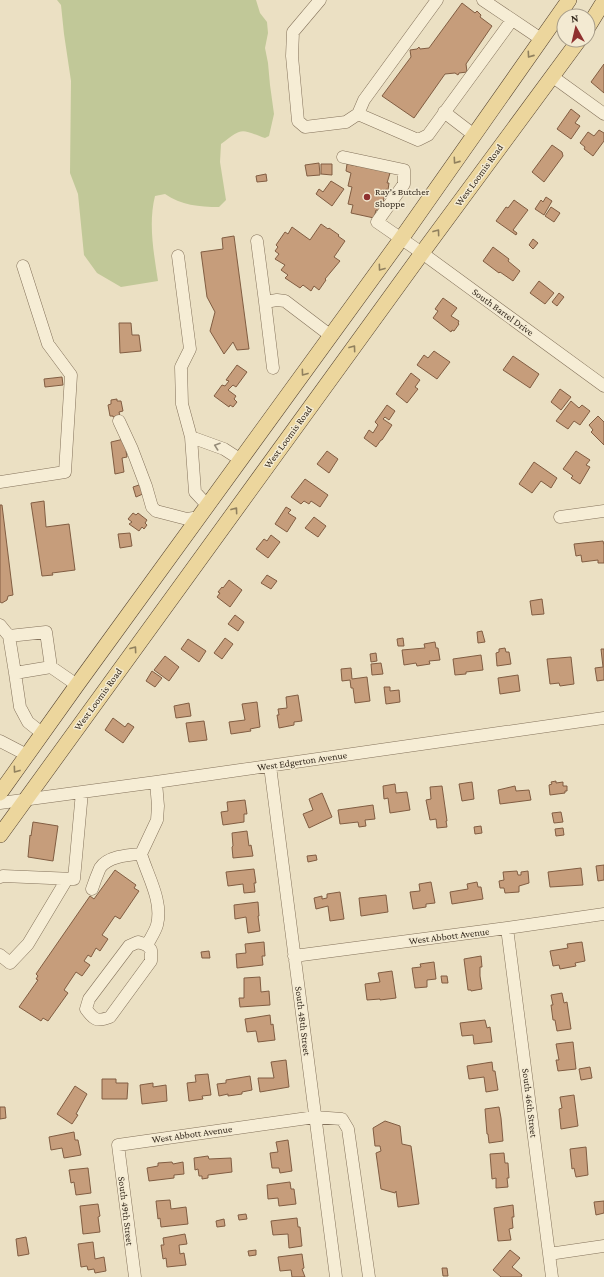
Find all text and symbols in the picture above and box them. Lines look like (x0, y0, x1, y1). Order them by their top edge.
north arrow (556, 8, 596, 48)
text: N (570, 12, 580, 25)
one-way arrow (527, 51, 535, 58)
street label: West Loomis Road (453, 141, 506, 208)
one-way arrow (454, 157, 461, 164)
place label: Ray's Butcher Shoppe (375, 186, 430, 209)
marker: Ray's Butcher Shoppe (362, 192, 372, 202)
one-way arrow (433, 229, 440, 236)
one-way arrow (379, 263, 386, 270)
street label: South Bartel Drive (470, 286, 536, 338)
one-way arrow (348, 346, 355, 353)
one-way arrow (302, 368, 309, 375)
street label: West Loomis Road (262, 403, 315, 470)
one-way arrow (214, 443, 221, 451)
one-way arrow (230, 507, 238, 514)
one-way arrow (129, 647, 136, 654)
street label: West Loomis Road (72, 665, 125, 732)
street label: West Edgerton Avenue (256, 749, 348, 773)
one-way arrow (14, 766, 21, 773)
street label: West Abbott Avenue (408, 926, 491, 946)
street label: South 48th Street (293, 986, 313, 1057)
street label: South 46th Street (520, 1068, 540, 1139)
street label: West Abbott Avenue (151, 1123, 234, 1145)
street label: South 49th Street (116, 1176, 136, 1247)

